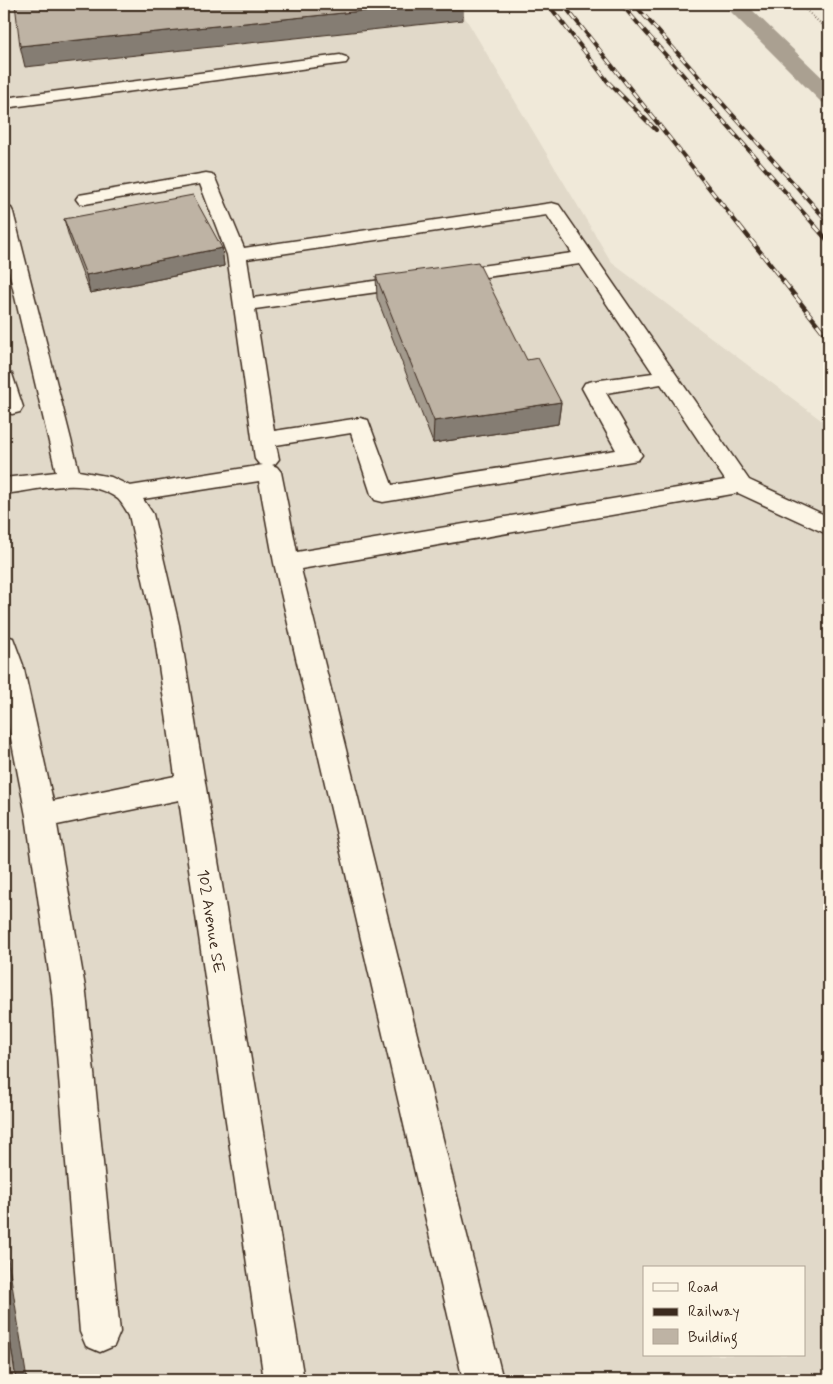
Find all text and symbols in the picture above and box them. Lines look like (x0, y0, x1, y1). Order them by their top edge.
street label: 102 Avenue SE (192, 868, 229, 975)
legend (643, 1266, 806, 1356)
text: Road (688, 1278, 718, 1298)
text: Railway (688, 1302, 740, 1322)
text: Building (688, 1328, 738, 1349)

